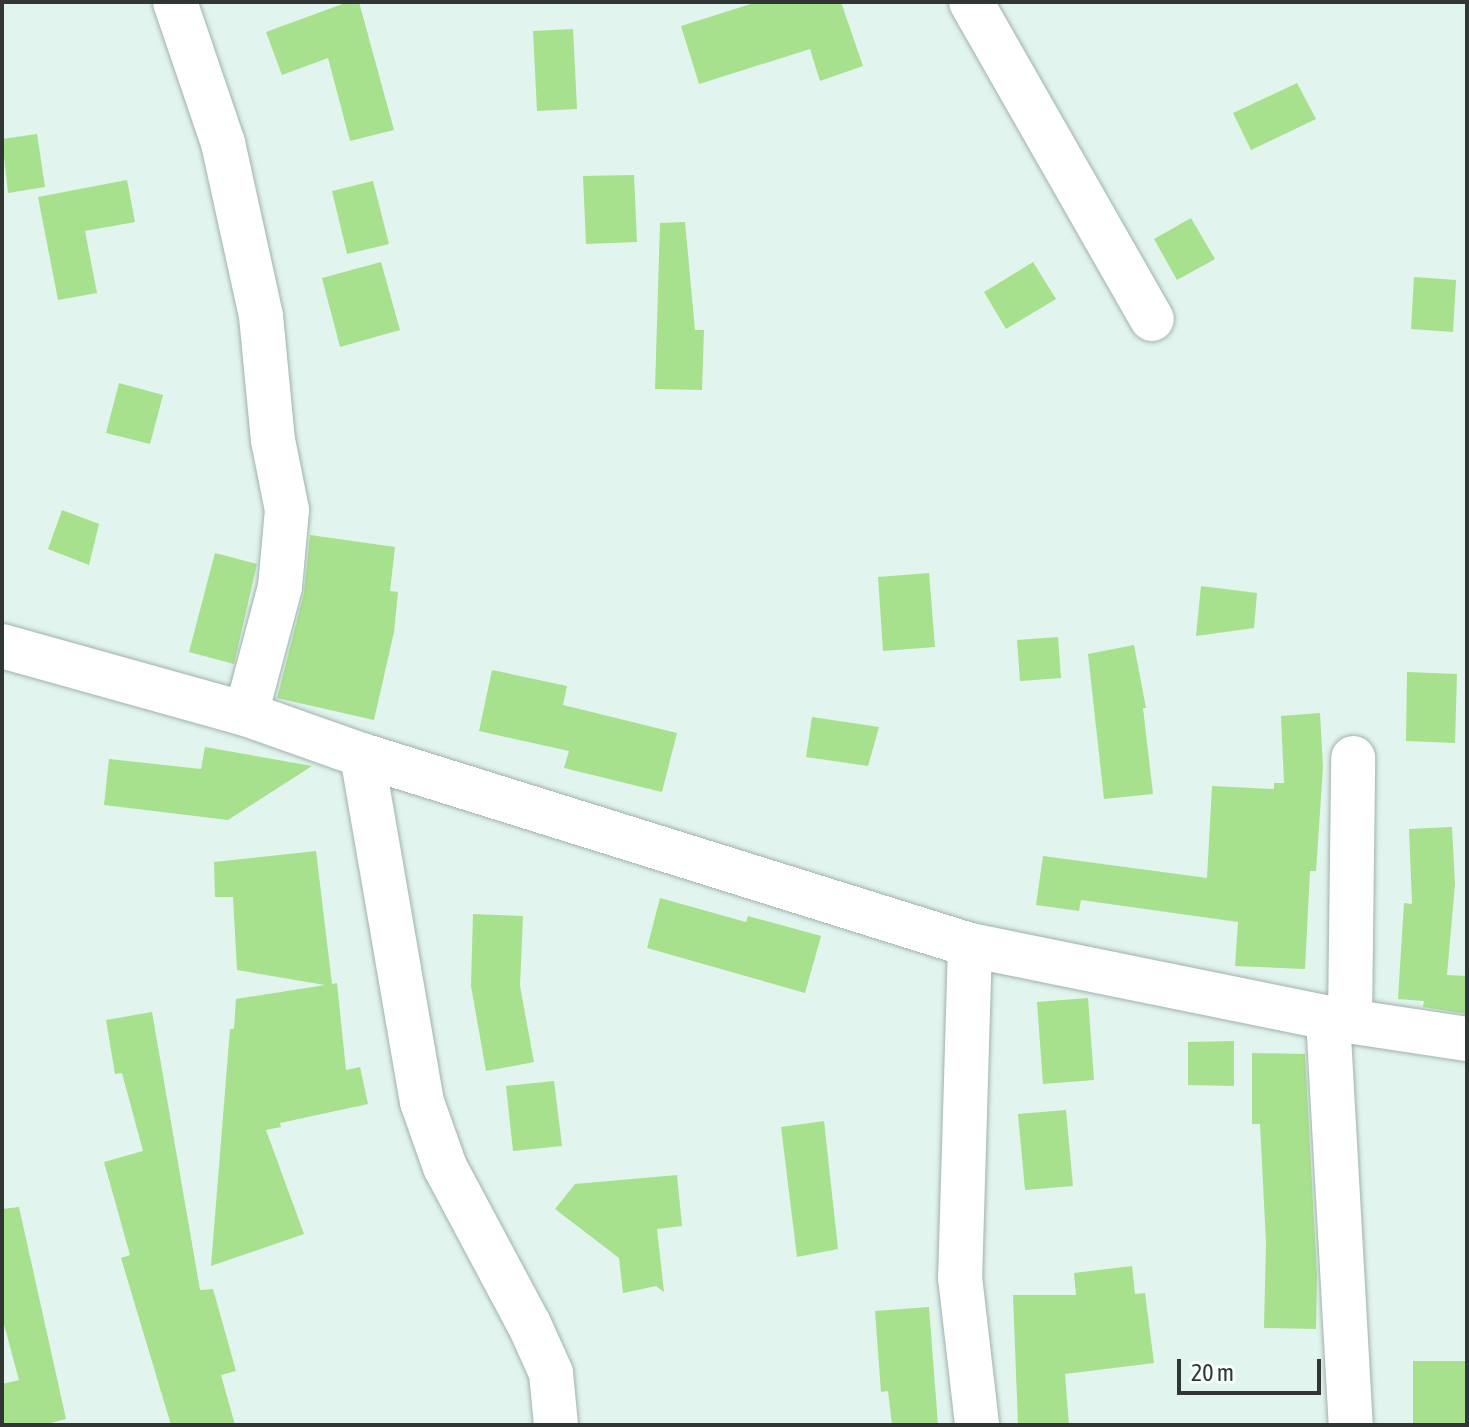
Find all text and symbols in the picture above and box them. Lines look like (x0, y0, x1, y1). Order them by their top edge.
scale bar (1181, 1343, 1325, 1393)
text: 20 m (1191, 1359, 1234, 1386)

